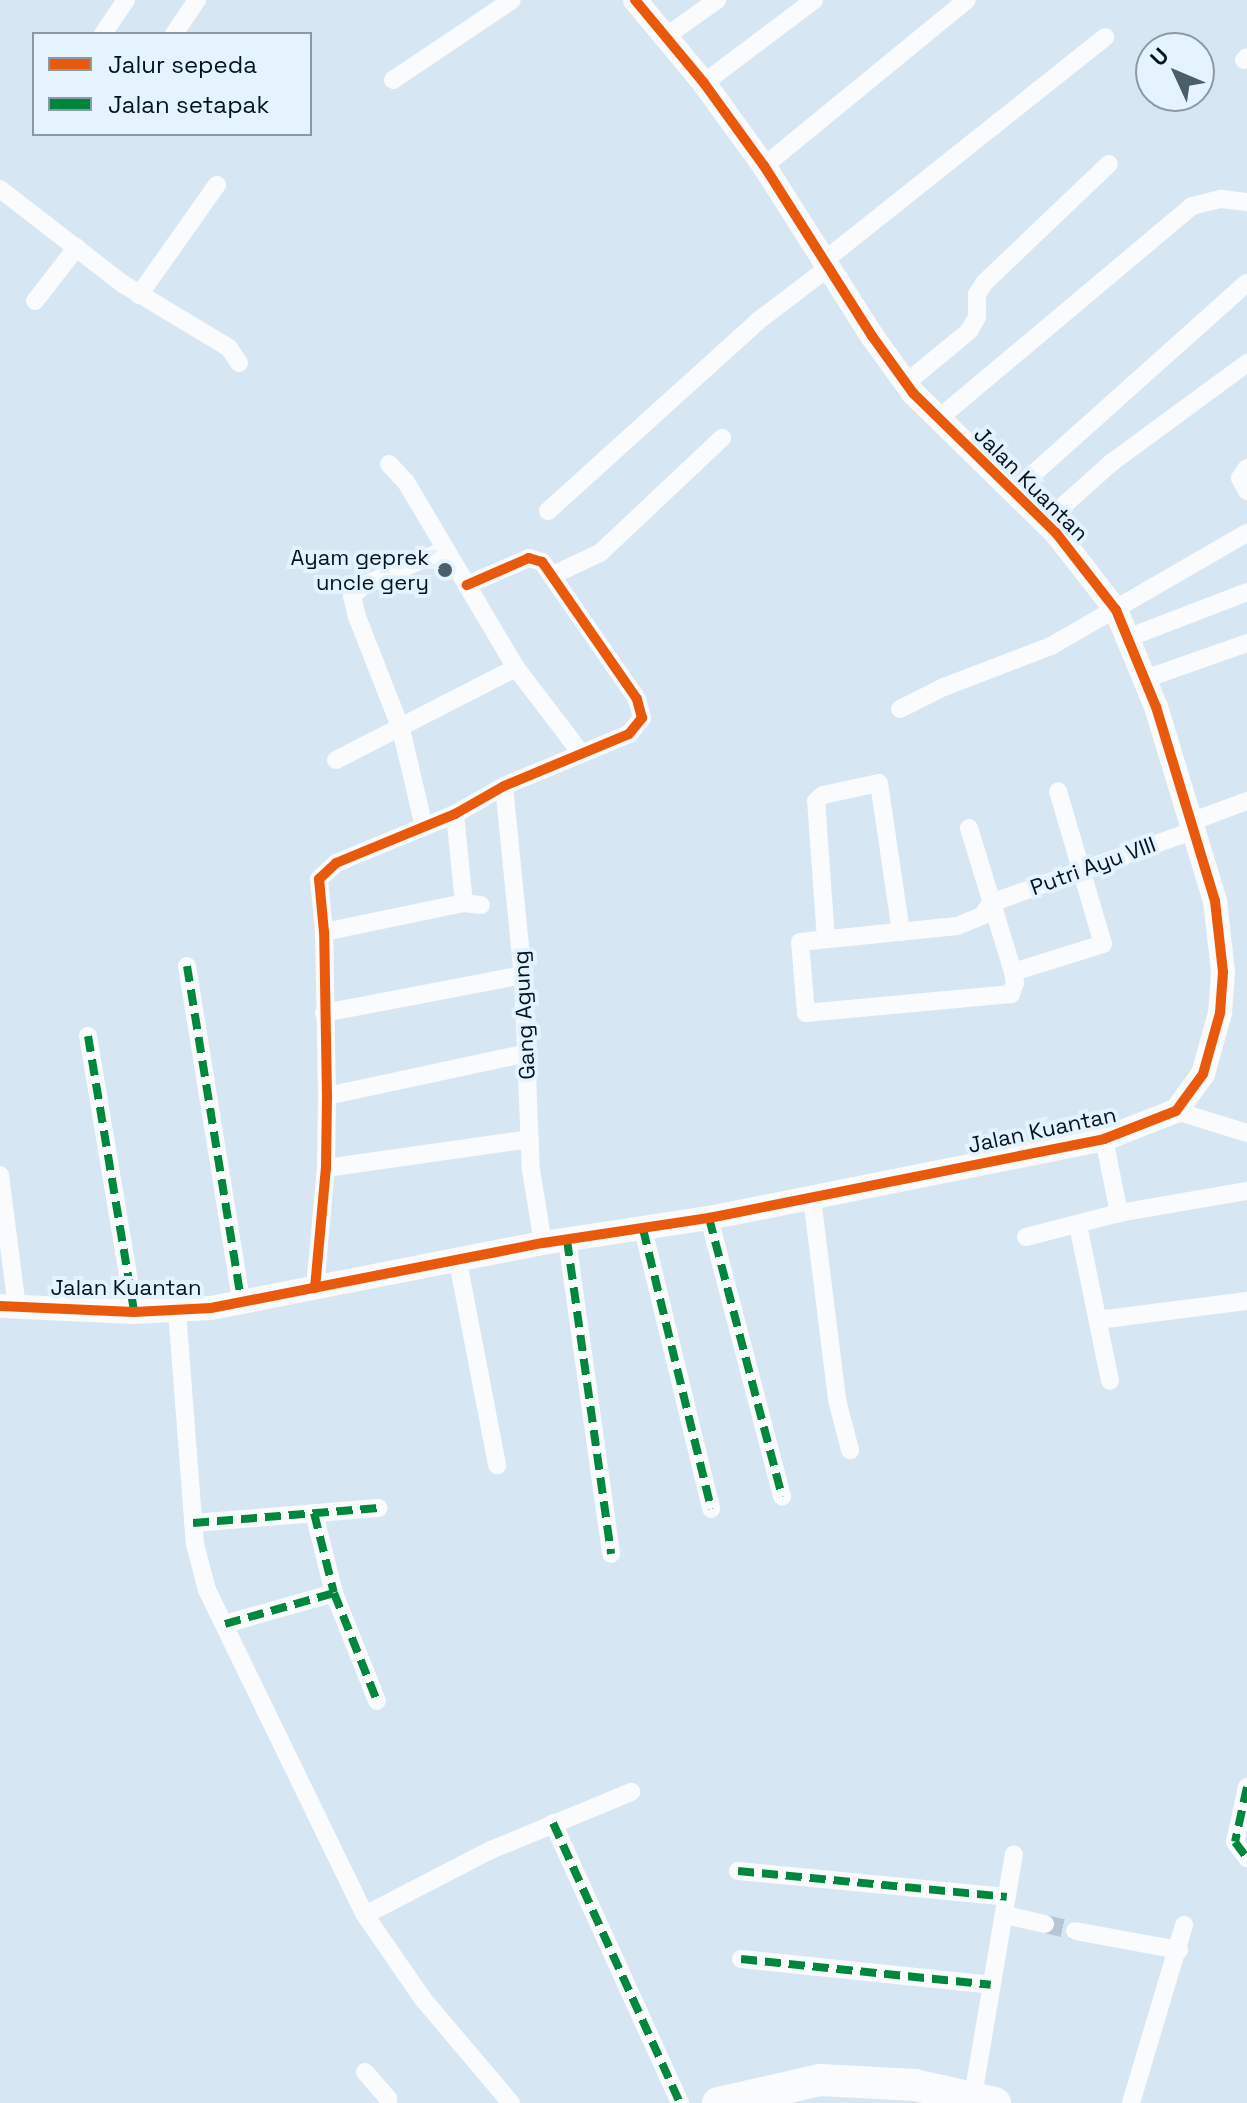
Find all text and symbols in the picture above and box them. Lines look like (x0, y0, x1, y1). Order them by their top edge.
legend (32, 32, 312, 136)
north arrow (1135, 32, 1215, 112)
text: U (1144, 42, 1174, 72)
text: Jalur sepeda (108, 49, 257, 80)
text: Jalan setapak (108, 89, 269, 120)
street label: Jalan Kuantan (968, 421, 1094, 547)
place label: Ayam geprek uncle gery (290, 544, 429, 596)
marker: Ayam geprek uncle gery (436, 561, 454, 579)
street label: Putri Ayu VIII (1026, 831, 1160, 901)
street label: Gang Agung (507, 950, 541, 1080)
street label: Jalan Kuantan (965, 1101, 1119, 1159)
street label: Jalan Kuantan (50, 1275, 202, 1301)

